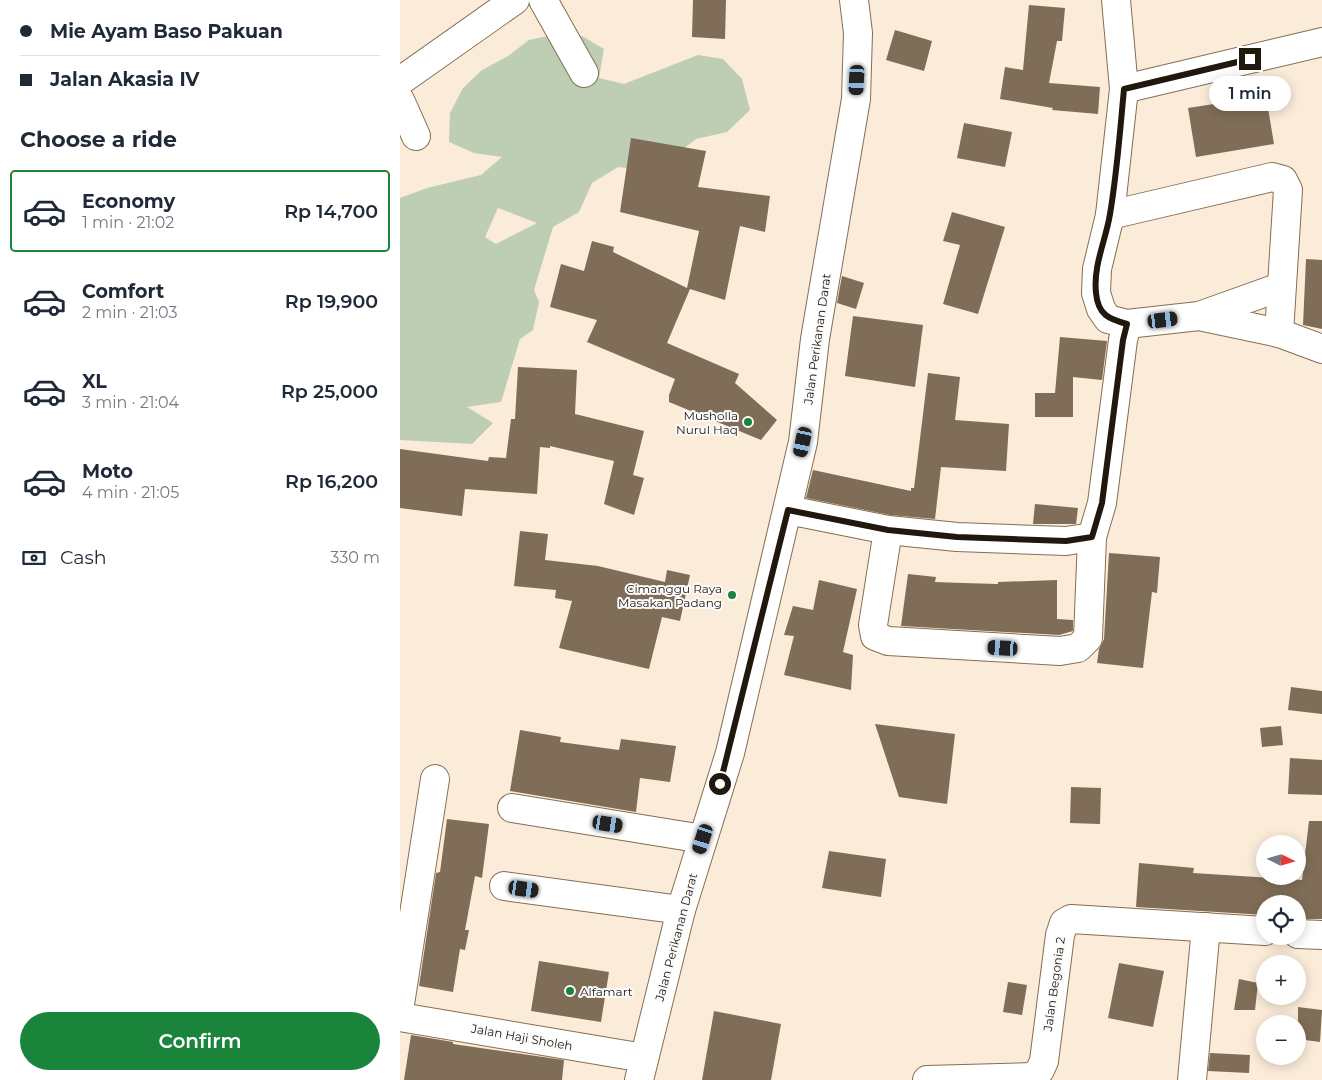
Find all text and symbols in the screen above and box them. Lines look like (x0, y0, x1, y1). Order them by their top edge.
text: Mie Ayam Baso Pakuan (50, 20, 283, 43)
route end (1239, 48, 1261, 70)
car (848, 65, 865, 95)
text: Jalan Akasia IV (50, 68, 200, 91)
callout: 1 min (1209, 76, 1291, 112)
text: 1 min (1229, 84, 1271, 103)
text: Choose a ride (20, 126, 177, 153)
icon: car (22, 189, 67, 234)
text: Economy (82, 190, 175, 213)
text: Rp 14,700 (284, 200, 378, 223)
text: 1 min · 21:02 (82, 213, 174, 232)
street label: Jalan Perikanan Darat (800, 272, 834, 406)
icon: car (22, 279, 67, 324)
text: Comfort (82, 280, 164, 303)
text: Rp 19,900 (285, 290, 378, 313)
text: 2 min · 21:03 (82, 303, 178, 322)
car (1147, 311, 1178, 329)
icon: car (22, 369, 67, 414)
text: XL (82, 370, 107, 393)
text: Rp 25,000 (281, 380, 378, 403)
text: 3 min · 21:04 (82, 393, 179, 412)
place label: Musholla Nurul Haq (676, 408, 738, 437)
marker: Musholla Nurul Haq (742, 416, 754, 428)
car (792, 426, 813, 458)
icon: car (22, 459, 67, 504)
text: Moto (82, 460, 133, 483)
text: Rp 16,200 (285, 470, 378, 493)
text: 4 min · 21:05 (82, 483, 179, 502)
icon: cash (20, 544, 48, 572)
text: Cash (60, 546, 107, 569)
text: 330 m (330, 548, 380, 567)
place label: Cimanggu Raya Masakan Padang (618, 581, 722, 610)
marker: Cimanggu Raya Masakan Padang (726, 589, 738, 601)
car (987, 640, 1018, 656)
route start (709, 773, 731, 795)
car (592, 814, 623, 834)
car (691, 822, 714, 856)
north arrow (1256, 835, 1306, 885)
map controls (1256, 835, 1306, 1065)
street label: Jalan Perikanan Darat (651, 871, 700, 1004)
car (508, 879, 539, 899)
button: locate (1256, 895, 1306, 945)
street label: Jalan Begonia 2 (1040, 936, 1068, 1033)
button: + (1256, 955, 1306, 1005)
place label: Alfamart (580, 984, 633, 999)
marker: Alfamart (564, 985, 576, 997)
button: Confirm (20, 1012, 380, 1070)
button: − (1256, 1015, 1306, 1065)
street label: Jalan Haji Sholeh (469, 1021, 574, 1053)

